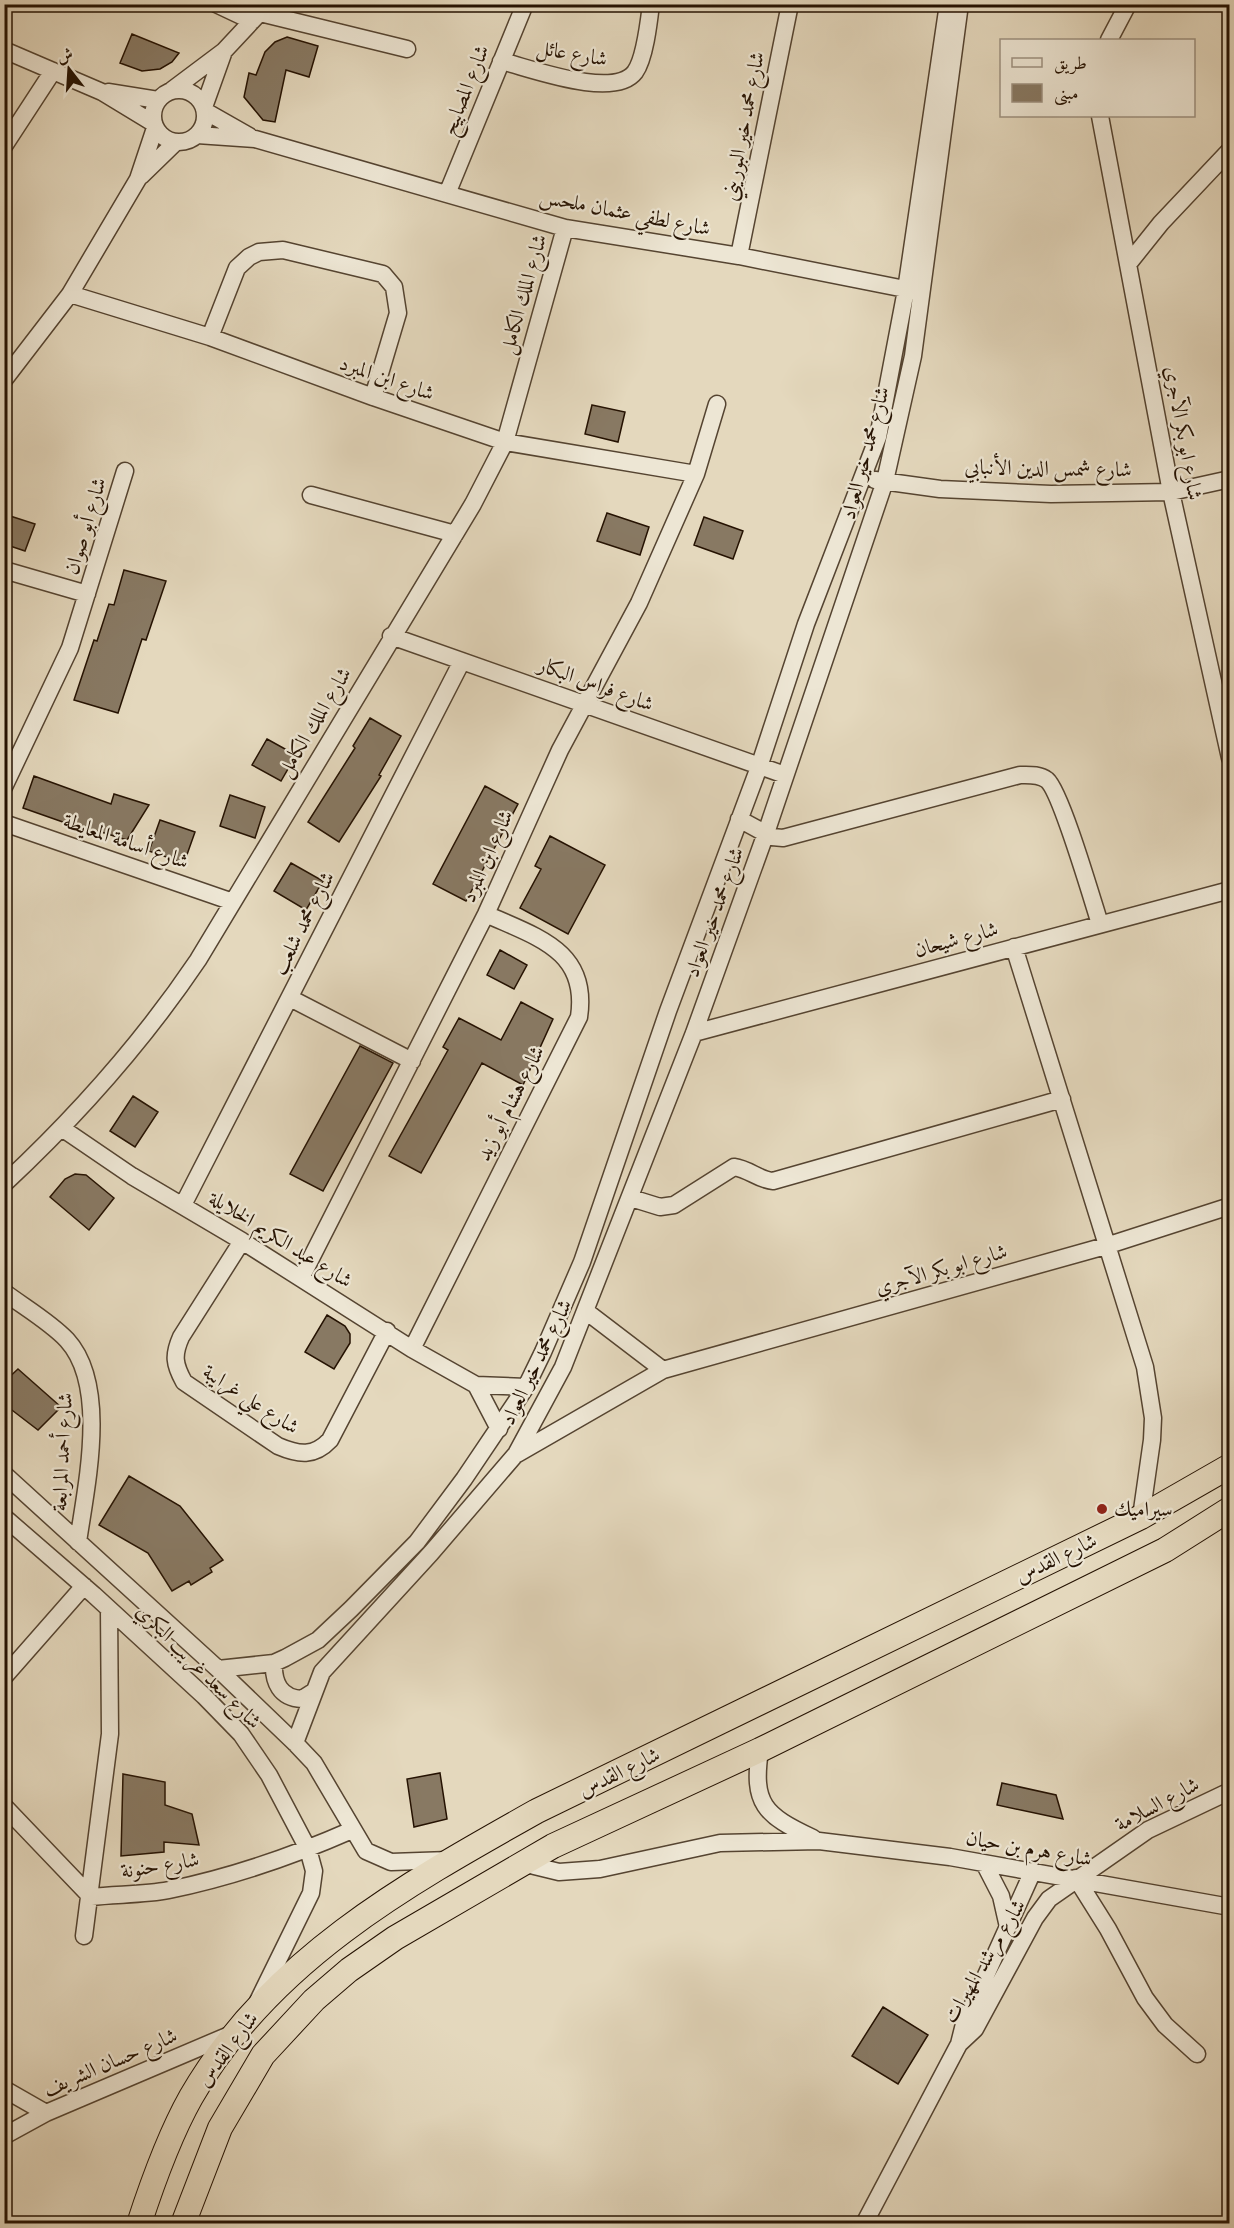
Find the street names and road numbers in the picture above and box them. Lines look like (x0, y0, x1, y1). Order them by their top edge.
street label: شارع عائل (534, 34, 609, 77)
street label: شارع المصابيح (435, 41, 500, 141)
street label: شارع محمد خير البوريني (716, 49, 776, 204)
street label: شارع لطفي عثمان ملحس (536, 183, 713, 248)
street label: شارع الملك الكامل (493, 231, 557, 358)
street label: شارع ابن المبرد (334, 350, 438, 411)
street label: شارع ابو بكر الآجري (1154, 364, 1209, 503)
street label: شارع محمد خير العواد (835, 384, 900, 524)
street label: شارع شمس الدين الأنبابي (964, 452, 1132, 487)
street label: شارع أبو صوان (56, 474, 117, 579)
street label: شارع فراس البكار (531, 650, 657, 722)
street label: شارع الملك الكامل (271, 662, 361, 784)
street label: شارع أسامة المعايطة (58, 805, 193, 879)
street label: شارع ابن المبرد (455, 806, 524, 908)
street label: شارع محمد خير العواد (678, 843, 754, 982)
street label: شارع محمد شلعب (266, 867, 345, 982)
street label: شارع شيحان (911, 915, 1002, 968)
street label: شارع هشام أبو زيد (468, 1040, 555, 1167)
street label: شارع عبد الكريم الخلايلة (201, 1184, 357, 1298)
street label: شارع ابو بكر الآجري (872, 1238, 1011, 1305)
street label: شارع محمد خير العواد (494, 1295, 582, 1431)
street label: شارع علي غرايبة (194, 1358, 304, 1446)
street label: شارع أحمد المرابعة (44, 1392, 83, 1512)
street label: شارع القدس (1011, 1527, 1103, 1593)
street label: شارع سعد غريب البكري (127, 1598, 267, 1738)
street label: شارع القدس (574, 1741, 666, 1807)
street label: شارع السلامة (1110, 1771, 1206, 1841)
street label: شارع هرم بن حيان (963, 1824, 1094, 1877)
street label: شارع حنونة (119, 1846, 202, 1889)
street label: شارع مرشد المهيرات (937, 1894, 1036, 2030)
street label: شارع القدس (190, 2006, 268, 2095)
street label: شارع حسان الشريف (39, 2022, 183, 2107)

